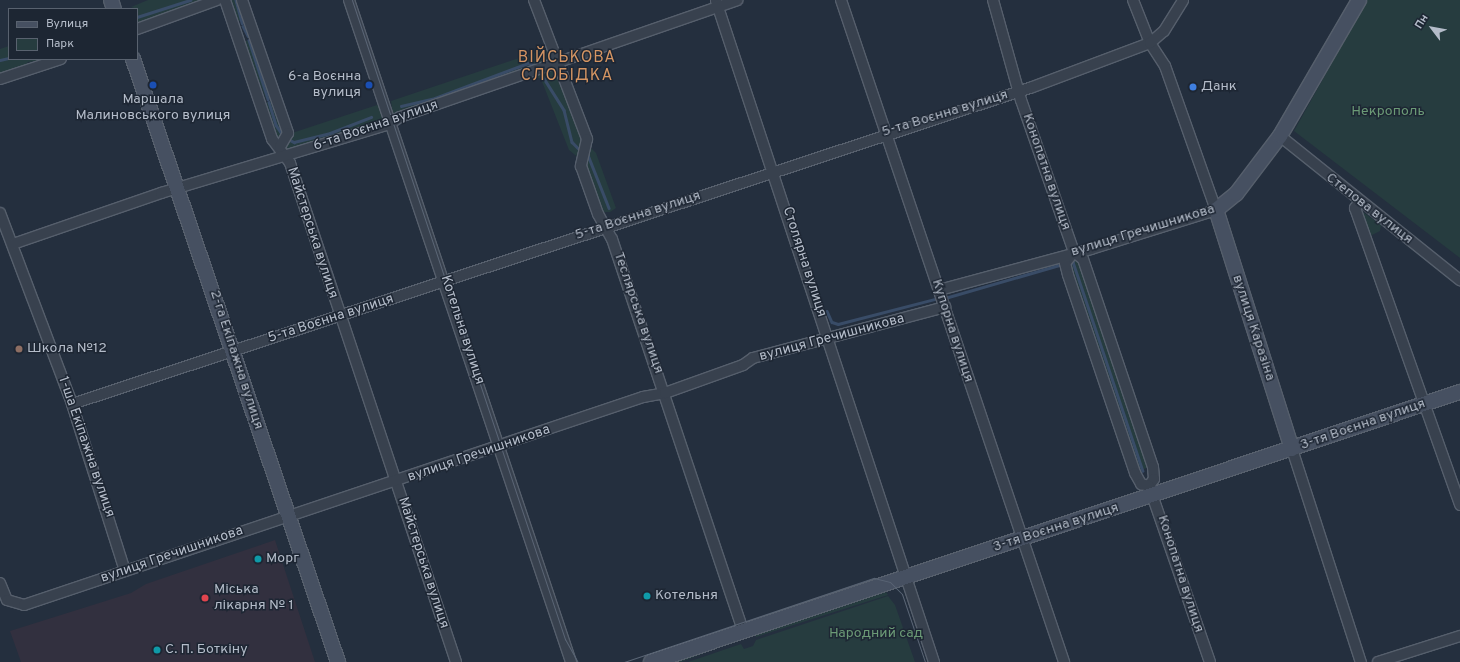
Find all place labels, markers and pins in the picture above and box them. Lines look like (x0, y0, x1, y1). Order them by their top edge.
place label: 6-а Воєнна вулиця (288, 69, 361, 102)
place label: Данк (1201, 79, 1237, 95)
marker: Маршала Малиновського вулиця (148, 80, 158, 90)
marker: 6-а Воєнна вулиця (364, 80, 374, 90)
marker: Данк (1188, 82, 1198, 92)
place label: Маршала Малиновського вулиця (76, 92, 230, 124)
place label: Школа №12 (27, 341, 107, 357)
marker: Школа №12 (14, 344, 24, 354)
place label: Морг (266, 551, 299, 567)
marker: Морг (253, 554, 263, 564)
place label: Міська лікарня № 1 (214, 582, 294, 614)
place label: Котельня (655, 588, 718, 604)
marker: Котельня (642, 591, 652, 601)
marker: Міська лікарня № 1 (199, 592, 211, 604)
place label: С. П. Боткіну (165, 642, 248, 658)
marker: С. П. Боткіну (152, 645, 162, 655)

